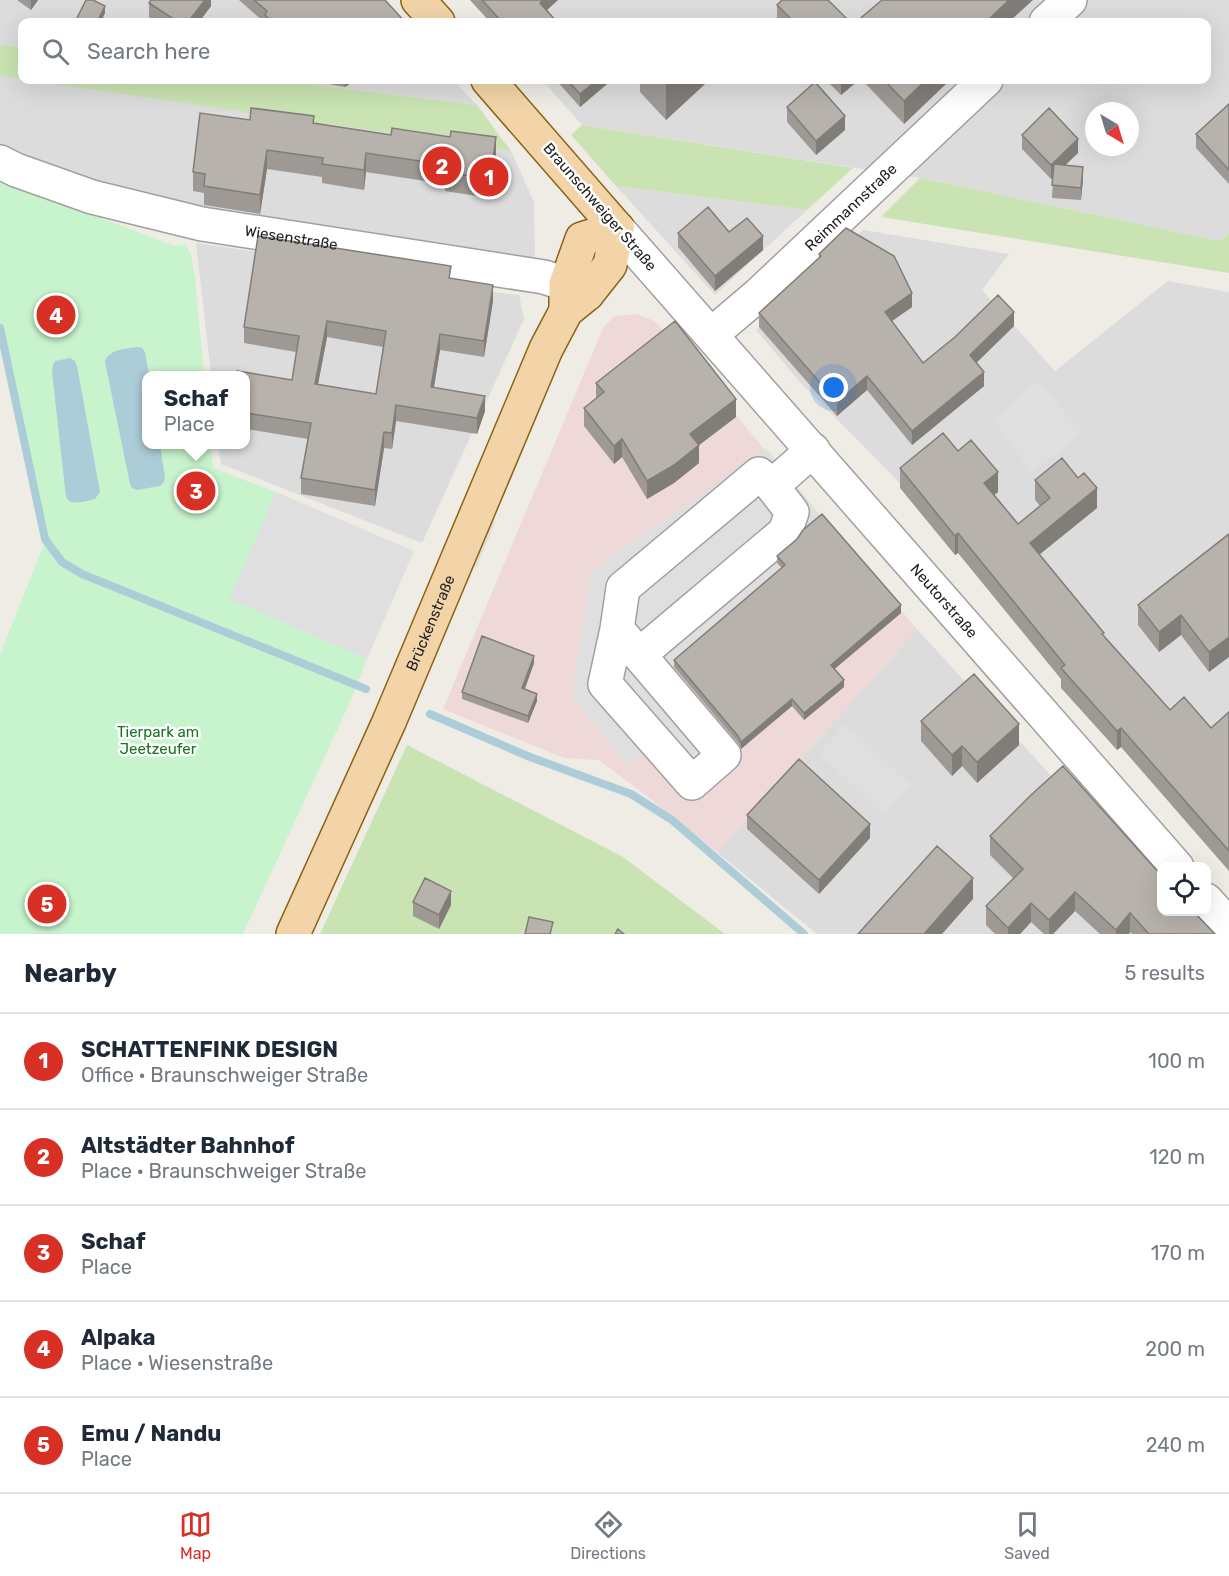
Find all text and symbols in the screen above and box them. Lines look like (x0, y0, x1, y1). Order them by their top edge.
search box (18, 18, 1211, 84)
icon: search (39, 35, 72, 68)
text: Search here (87, 38, 210, 65)
north arrow (1085, 102, 1139, 156)
street label: Braunschweiger Straße (540, 139, 660, 275)
pin: 2 (422, 144, 462, 188)
pin: 1 (470, 154, 508, 200)
street label: Reimmannstraße (801, 160, 901, 255)
street label: Wiesenstraße (243, 222, 339, 254)
pin: 4 (36, 292, 76, 338)
popup (142, 371, 250, 449)
your location (819, 373, 848, 402)
text: Schaf (164, 385, 228, 412)
text: Place (164, 412, 215, 436)
pin: 3 (176, 468, 216, 514)
street label: Neutorstraße (907, 560, 981, 642)
street label: Brückenstraße (402, 572, 459, 674)
park label: Tierpark am Jeetzeufer (117, 723, 199, 758)
map controls (1157, 862, 1211, 916)
button: locate (1157, 862, 1211, 916)
pin: 5 (28, 882, 66, 926)
text: Nearby (24, 958, 117, 989)
text: 5 results (1124, 961, 1205, 985)
text: SCHATTENFINK DESIGN (81, 1036, 338, 1063)
text: 1 (39, 1049, 48, 1073)
text: 100 m (1148, 1049, 1205, 1073)
text: Office · Braunschweiger Straße (81, 1063, 368, 1087)
text: Altstädter Bahnhof (81, 1132, 294, 1159)
text: 2 (37, 1145, 50, 1169)
text: 120 m (1149, 1145, 1205, 1169)
text: Place · Braunschweiger Straße (81, 1159, 366, 1183)
text: Schaf (81, 1228, 146, 1255)
text: 3 (37, 1241, 50, 1265)
text: 170 m (1151, 1241, 1205, 1265)
text: Place (81, 1255, 132, 1279)
text: Alpaka (81, 1324, 156, 1351)
text: 4 (37, 1337, 50, 1361)
text: 200 m (1145, 1337, 1205, 1361)
text: Place · Wiesenstraße (81, 1351, 273, 1375)
text: Emu / Nandu (81, 1420, 221, 1447)
text: 5 (37, 1433, 50, 1457)
text: 240 m (1146, 1433, 1205, 1457)
text: Place (81, 1447, 132, 1471)
tab: Map (179, 1508, 212, 1563)
tab: Directions (570, 1508, 646, 1563)
tab: Saved (1004, 1508, 1050, 1563)

